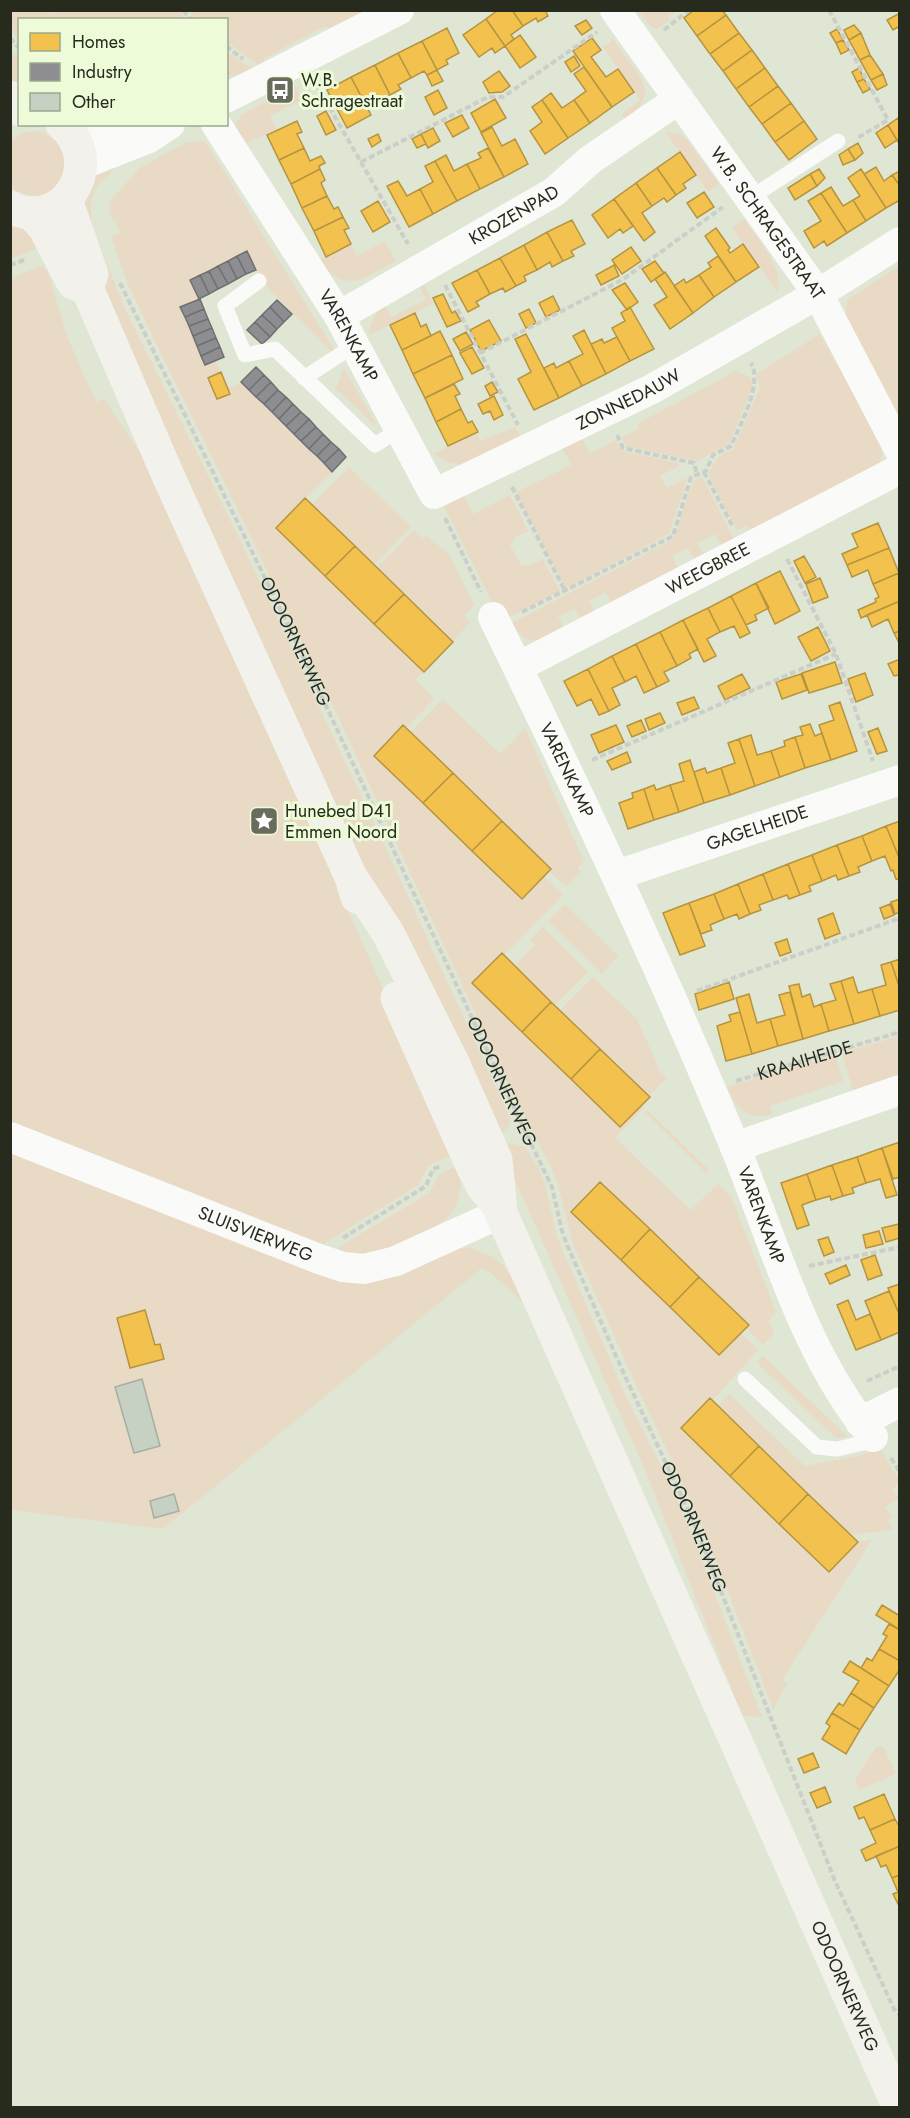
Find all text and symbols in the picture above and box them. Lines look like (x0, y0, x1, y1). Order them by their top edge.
legend (18, 18, 228, 126)
text: Homes (72, 29, 125, 55)
text: Industry (72, 59, 132, 85)
place label: W.B. Schragestraat (301, 67, 403, 114)
bus stop icon: W.B. Schragestraat (264, 74, 296, 106)
text: Other (72, 89, 116, 115)
street label: W.B. SCHRAGESTRAAT (704, 141, 831, 305)
street label: KROZENPAD (464, 179, 564, 251)
street label: VARENKAMP (312, 284, 385, 387)
street label: ZONNEDAUW (572, 362, 686, 437)
street label: WEEGBREE (661, 536, 755, 601)
street label: ODOORNERWEG (253, 572, 337, 710)
street label: VARENKAMP (533, 718, 601, 822)
place label: Hunebed D41 Emmen Noord (285, 798, 397, 845)
street label: GAGELHEIDE (703, 799, 812, 857)
place icon: Hunebed D41 Emmen Noord (248, 805, 280, 837)
street label: ODOORNERWEG (460, 1012, 543, 1151)
street label: KRAAIHEIDE (754, 1034, 856, 1087)
street label: VARENKAMP (731, 1163, 792, 1268)
street label: SLUISVIERWEG (194, 1200, 317, 1268)
street label: ODOORNERWEG (654, 1457, 733, 1596)
street label: ODOORNERWEG (804, 1917, 885, 2056)

